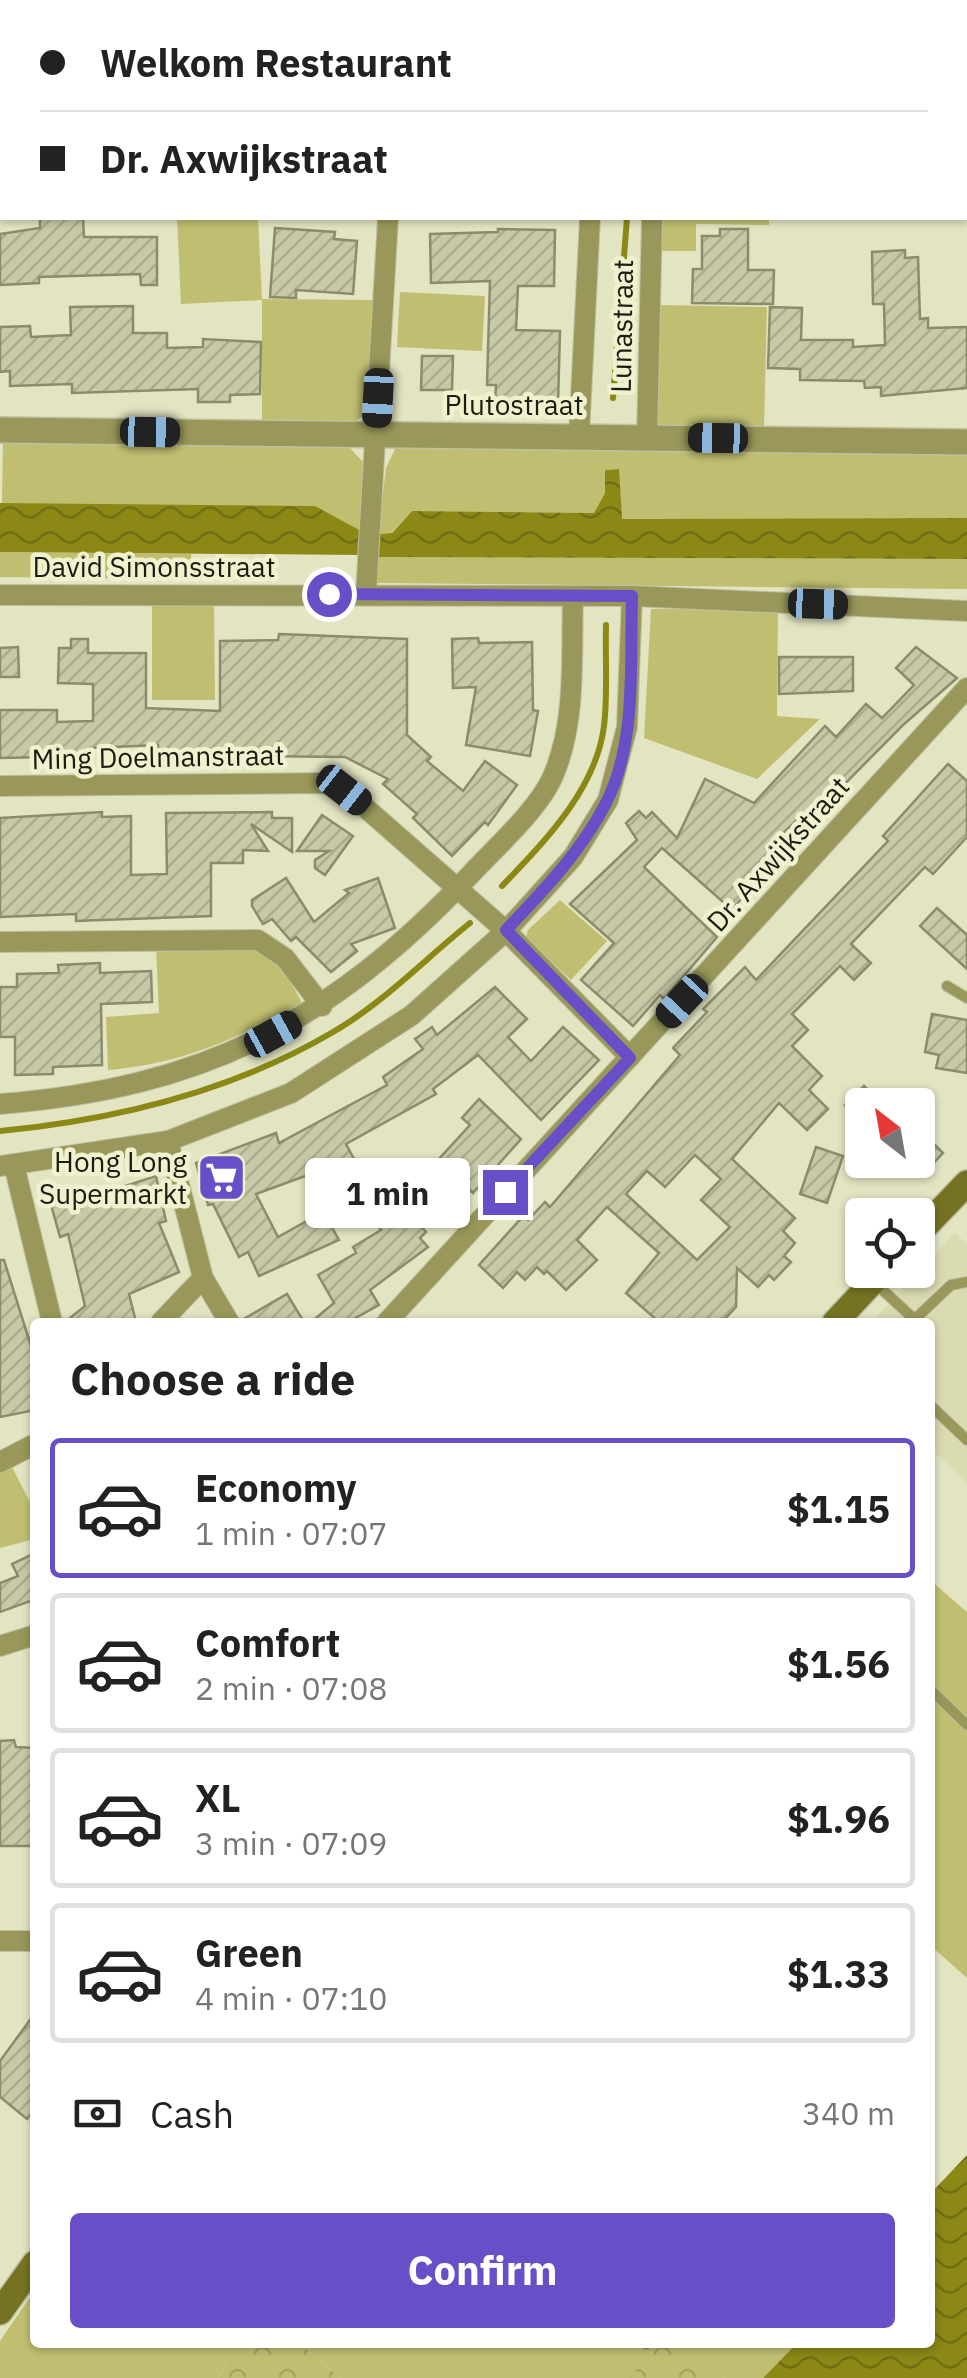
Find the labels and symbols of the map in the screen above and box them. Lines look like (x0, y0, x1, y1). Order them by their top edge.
street label: Lunastraat (602, 259, 641, 393)
car (361, 367, 395, 429)
street label: Plutostraat (444, 386, 584, 423)
car (120, 416, 180, 448)
car (688, 422, 748, 454)
street label: David Simonsstraat (32, 548, 276, 585)
route start (307, 572, 352, 617)
car (787, 588, 849, 620)
street label: Ming Doelmanstraat (31, 736, 285, 777)
car (311, 760, 377, 820)
street label: Dr. Axwijkstraat (698, 768, 857, 939)
car (651, 969, 713, 1033)
car (239, 1006, 307, 1062)
north arrow (845, 1088, 935, 1178)
place label: Hong Long Supermarkt (39, 1143, 187, 1212)
supermarket icon: Hong Long Supermarkt (196, 1152, 248, 1204)
callout: 1 min (305, 1157, 470, 1227)
route end (483, 1170, 528, 1215)

